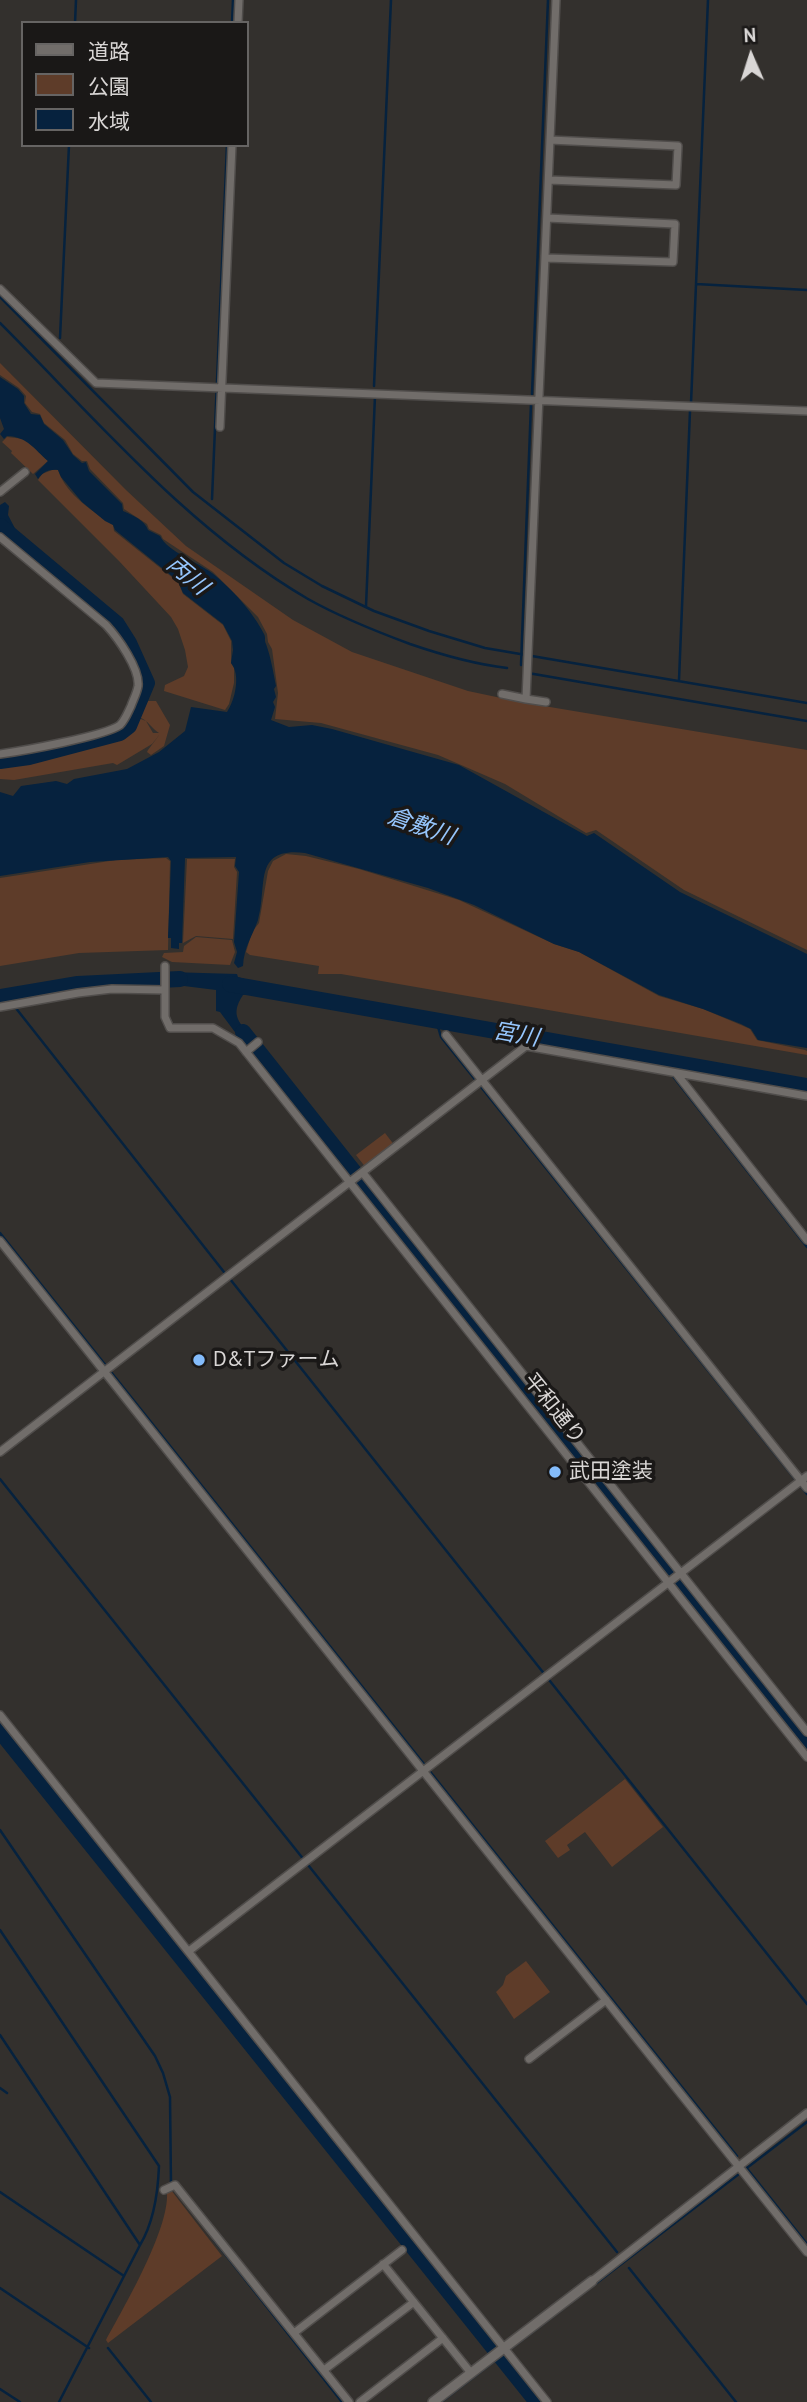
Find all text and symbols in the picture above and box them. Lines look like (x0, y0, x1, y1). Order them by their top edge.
legend (21, 21, 248, 147)
north arrow (716, 21, 786, 91)
text: N (743, 23, 757, 47)
text: 道路 (88, 38, 130, 65)
text: 公園 (88, 73, 130, 100)
text: 水域 (88, 108, 130, 135)
water label: 丙川 (161, 551, 213, 601)
water label: 倉敷川 (384, 803, 458, 851)
water label: 宮川 (491, 1017, 541, 1053)
place label: D&Tファーム (213, 1347, 339, 1373)
marker: D&Tファーム (191, 1352, 207, 1368)
street label: 平和通り (518, 1368, 590, 1450)
place label: 武田塗装 (569, 1459, 653, 1485)
marker: 武田塗装 (547, 1464, 563, 1480)

